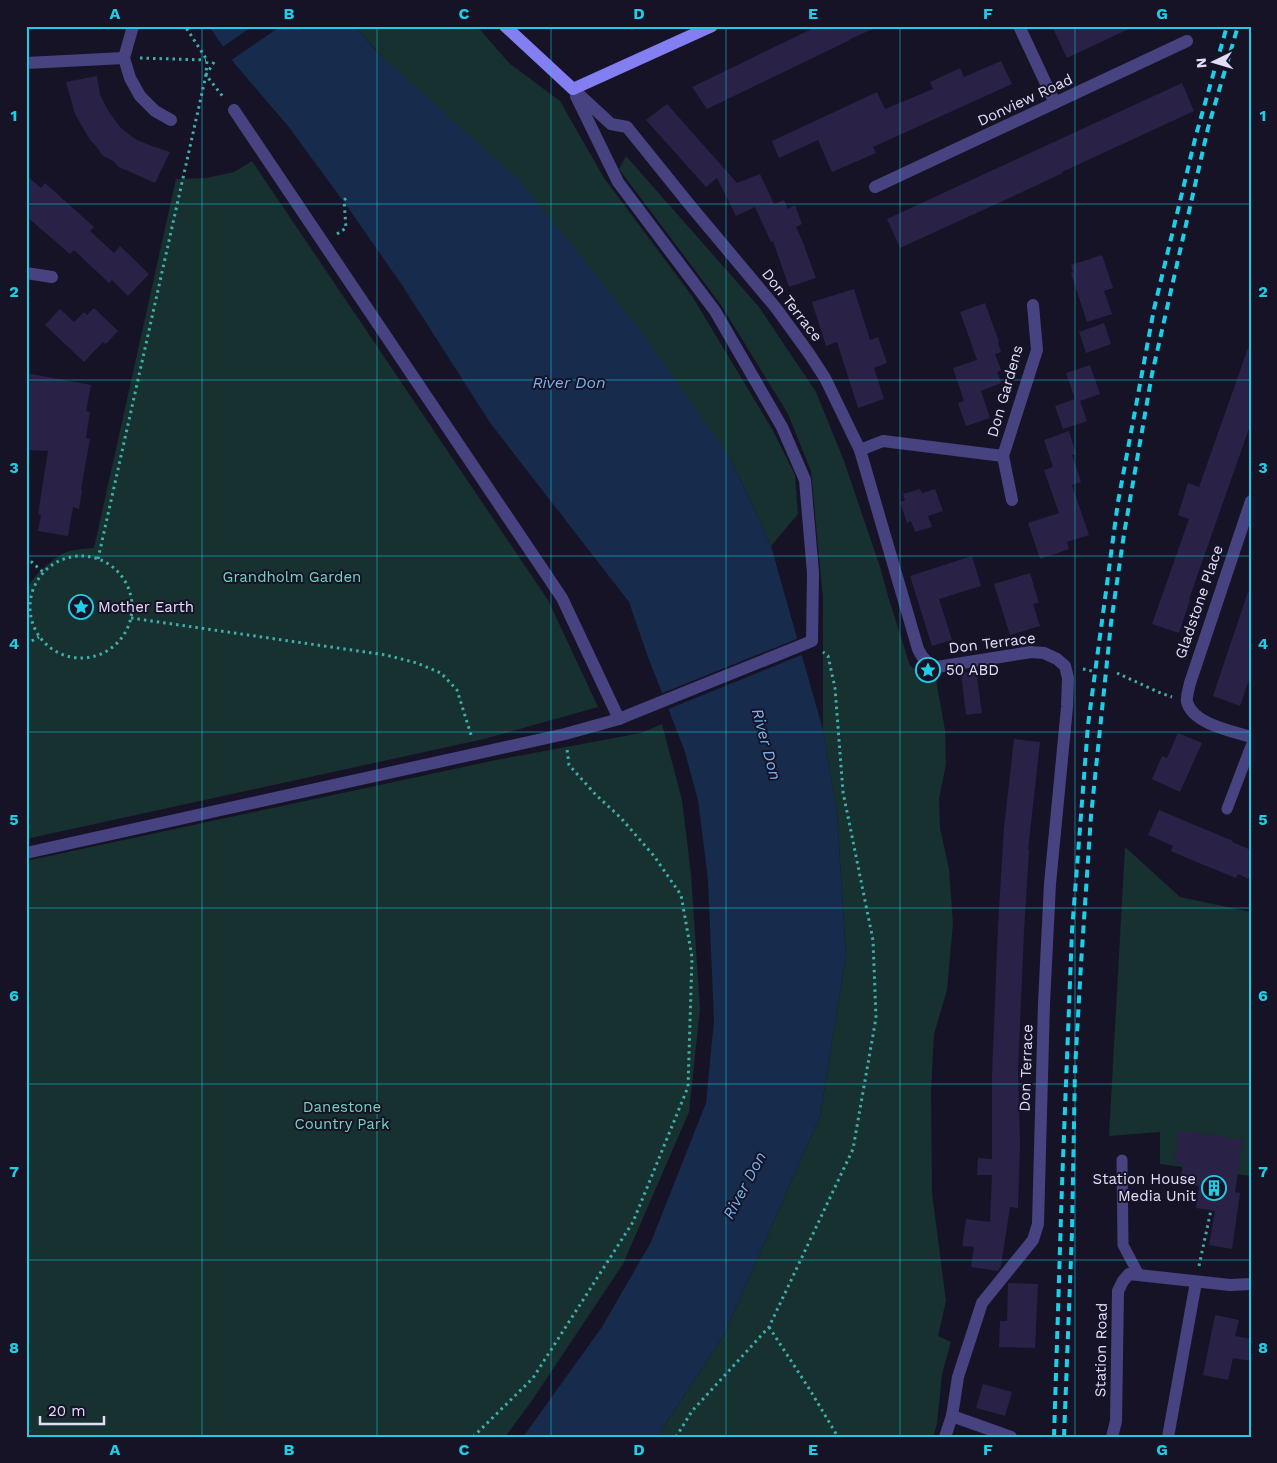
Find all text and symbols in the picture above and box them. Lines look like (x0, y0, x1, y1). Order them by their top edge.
text: A (110, 4, 121, 23)
text: B (284, 4, 295, 23)
text: C (459, 4, 470, 23)
text: D (633, 4, 645, 23)
text: E (808, 4, 818, 23)
text: F (983, 4, 993, 23)
text: G (1156, 4, 1168, 23)
north arrow (1190, 38, 1240, 88)
text: N (1193, 57, 1209, 69)
street label: Donview Road (974, 70, 1076, 130)
text: 1 (11, 106, 17, 125)
text: 1 (1260, 106, 1266, 125)
street label: Don Terrace (758, 265, 826, 345)
text: 2 (9, 282, 19, 301)
text: 2 (1258, 282, 1268, 301)
street label: Don Gardens (983, 343, 1027, 439)
water label: River Don (532, 373, 606, 392)
text: 3 (9, 458, 19, 477)
text: 3 (1258, 458, 1268, 477)
street label: Gladstone Place (1171, 543, 1227, 661)
park label: Grandholm Garden (223, 568, 361, 586)
place icon: Mother Earth (68, 594, 94, 620)
place label: Mother Earth (98, 598, 194, 616)
street label: Don Terrace (948, 629, 1036, 657)
text: 4 (9, 634, 19, 653)
text: 4 (1258, 634, 1268, 653)
place icon: 50 ABD (915, 657, 941, 683)
place label: 50 ABD (946, 661, 999, 679)
water label: River Don (748, 706, 785, 782)
text: 5 (9, 810, 19, 829)
text: 5 (1258, 810, 1268, 829)
text: 6 (9, 986, 19, 1005)
text: 6 (1258, 986, 1268, 1005)
street label: Don Terrace (1015, 1024, 1037, 1112)
park label: Danestone Country Park (295, 1098, 390, 1133)
water label: River Don (719, 1148, 770, 1222)
text: 7 (9, 1162, 19, 1181)
text: 7 (1258, 1162, 1268, 1181)
place label: Station House Media Unit (1093, 1170, 1197, 1205)
building icon: Station House Media Unit (1201, 1175, 1227, 1201)
street label: Station Road (1091, 1303, 1111, 1397)
text: 8 (9, 1338, 19, 1357)
text: 8 (1258, 1338, 1268, 1357)
scale bar (40, 1393, 104, 1425)
text: 20 m (48, 1402, 86, 1420)
text: A (110, 1440, 121, 1459)
text: B (284, 1440, 295, 1459)
text: C (459, 1440, 470, 1459)
text: D (633, 1440, 645, 1459)
text: E (808, 1440, 818, 1459)
text: F (983, 1440, 993, 1459)
text: G (1156, 1440, 1168, 1459)

